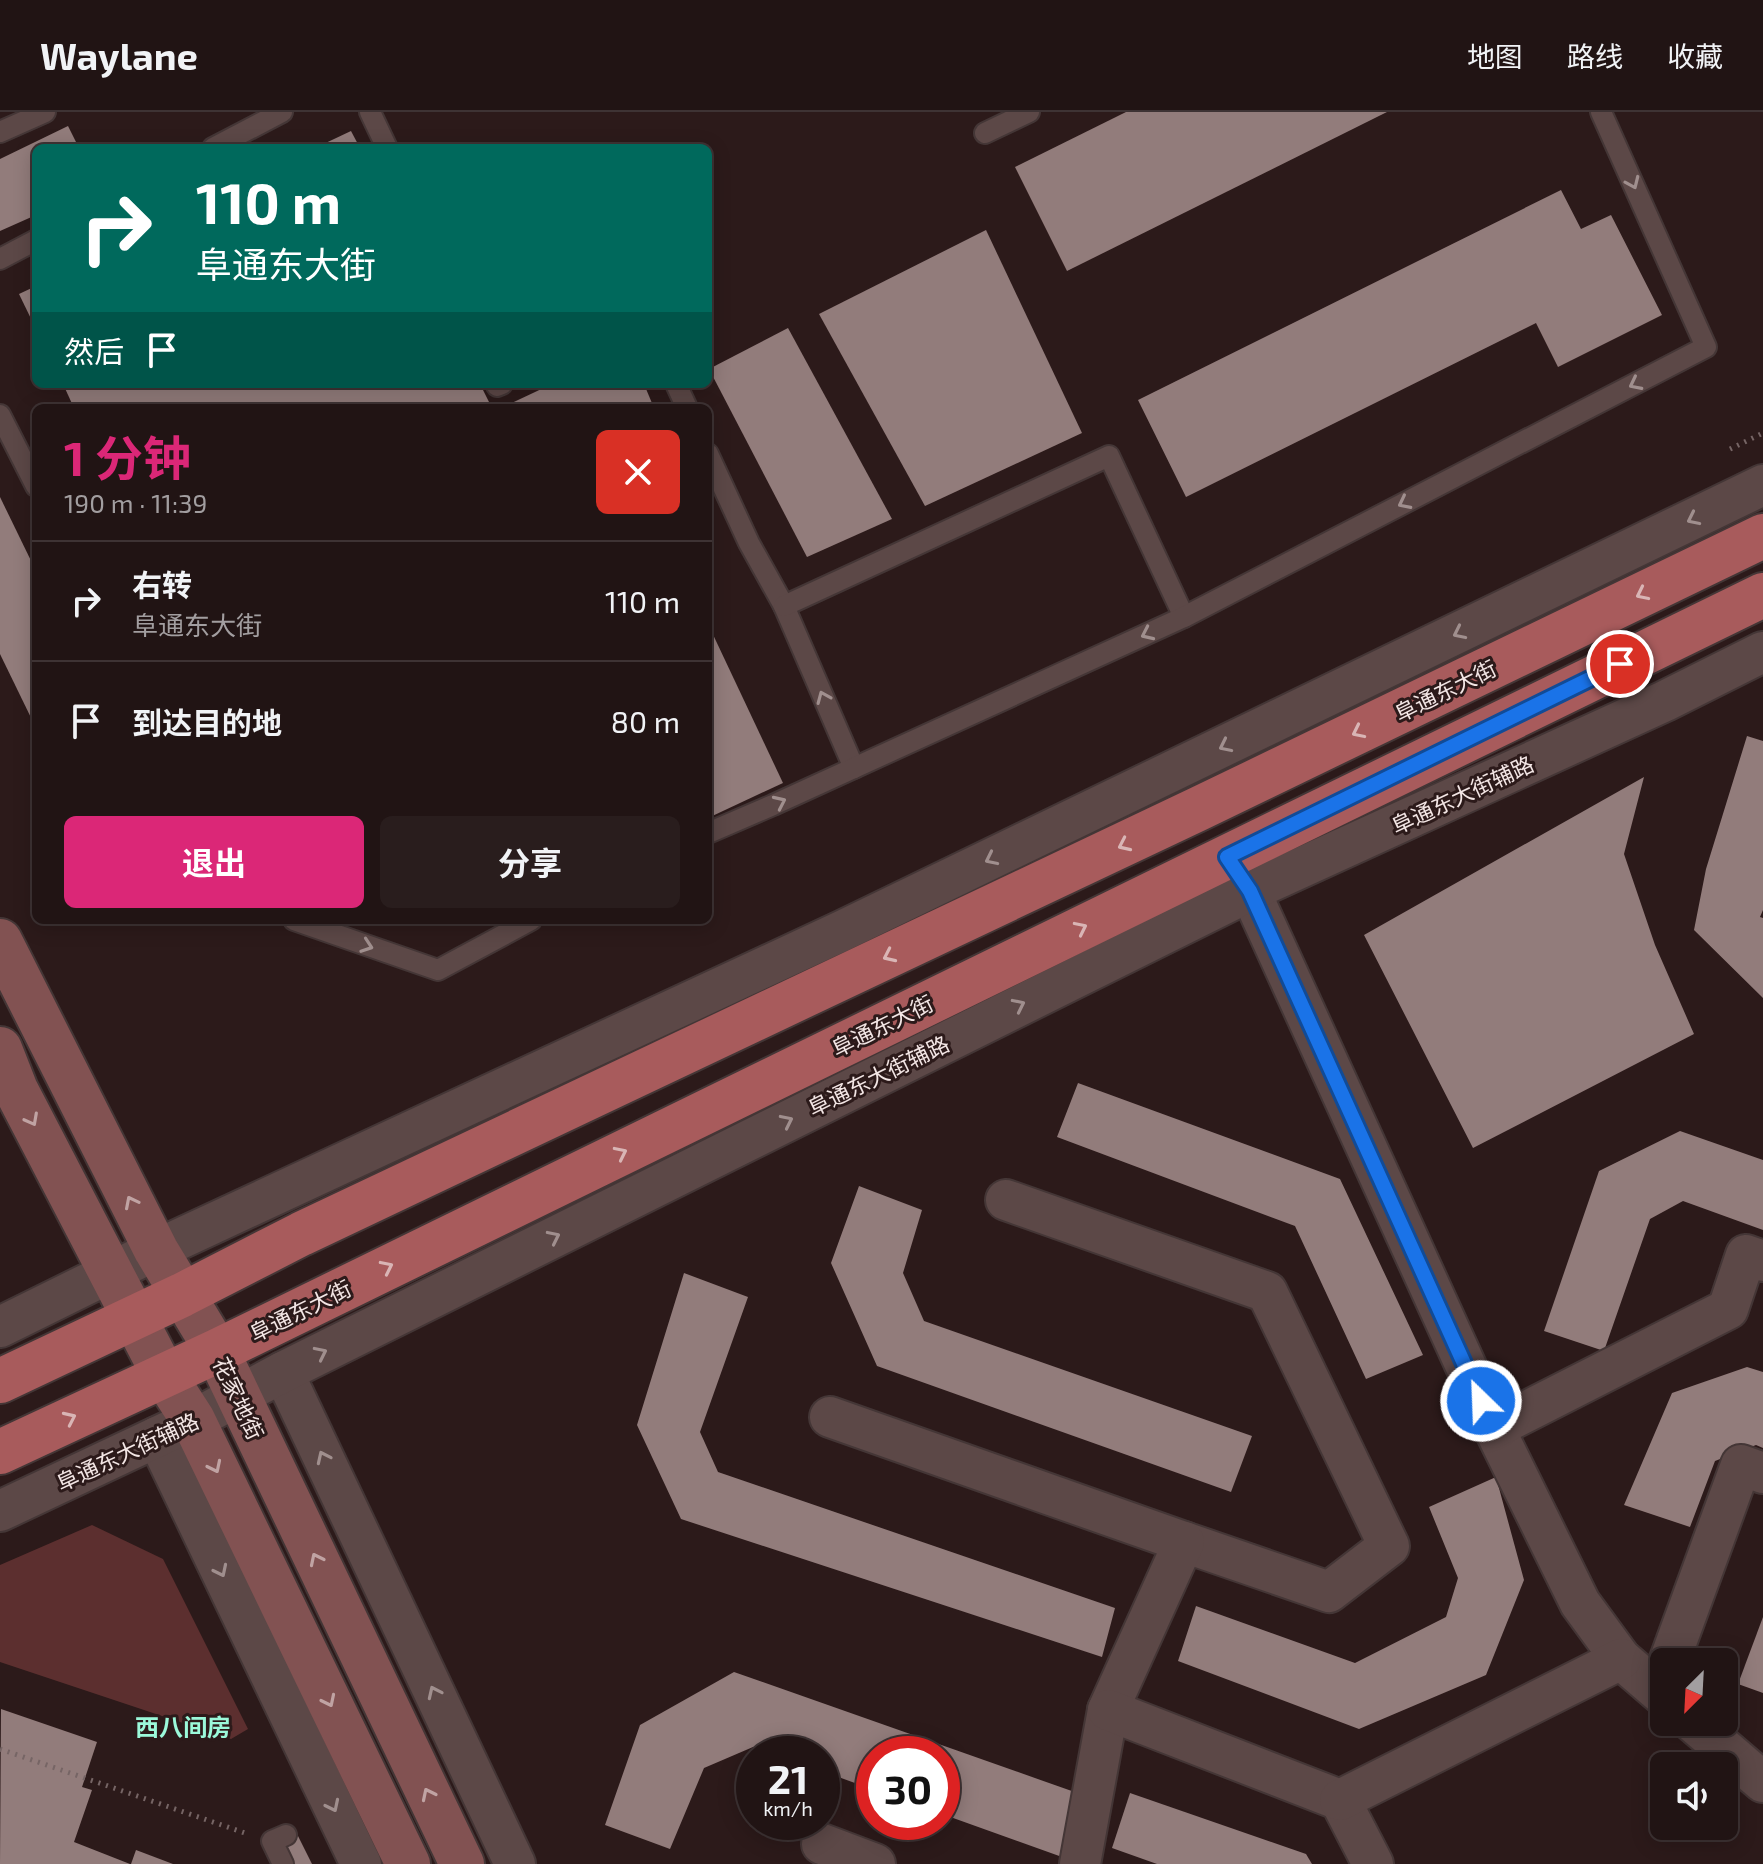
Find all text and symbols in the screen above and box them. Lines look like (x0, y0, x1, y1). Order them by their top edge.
text: Waylane (40, 32, 198, 78)
text: 地图 (1467, 39, 1523, 73)
text: 路线 (1567, 39, 1623, 73)
text: 收藏 (1667, 39, 1723, 73)
text: 110 m (196, 168, 341, 235)
one-way arrow (1623, 175, 1639, 189)
icon: right (64, 176, 168, 280)
text: 阜通东大街 (196, 242, 376, 285)
icon: arrive (140, 328, 184, 372)
text: 然后 (64, 333, 124, 369)
one-way arrow (1628, 374, 1643, 389)
text: 1 分钟 (64, 428, 191, 486)
button: close (596, 430, 680, 514)
text: 190 m · 11:39 (64, 487, 207, 518)
one-way arrow (1397, 493, 1412, 509)
one-way arrow (1687, 510, 1702, 525)
text: 右转 (132, 566, 192, 602)
icon: right (64, 579, 108, 623)
text: 110 m (605, 583, 680, 619)
one-way arrow (1636, 584, 1651, 600)
text: 阜通东大街 (132, 609, 262, 640)
one-way arrow (1453, 623, 1467, 639)
one-way arrow (1141, 624, 1155, 640)
pin (1586, 630, 1654, 698)
icon: arrive (1598, 642, 1642, 686)
street label: 阜通东大街 (1390, 654, 1500, 726)
one-way arrow (816, 690, 832, 705)
icon: arrive (64, 699, 108, 743)
text: 80 m (611, 703, 680, 739)
text: 到达目的地 (132, 704, 282, 740)
one-way arrow (1352, 722, 1366, 738)
one-way arrow (1218, 736, 1233, 751)
street label: 阜通东大街辅路 (1387, 750, 1537, 838)
one-way arrow (771, 796, 786, 812)
button: 退出 (64, 816, 364, 908)
button: 分享 (380, 816, 680, 908)
one-way arrow (1117, 835, 1132, 851)
one-way arrow (984, 849, 999, 864)
one-way arrow (1073, 922, 1087, 938)
one-way arrow (360, 936, 374, 952)
one-way arrow (883, 946, 897, 962)
street label: 阜通东大街 (827, 989, 937, 1061)
one-way arrow (1011, 1000, 1026, 1015)
street label: 阜通东大街辅路 (803, 1030, 953, 1120)
one-way arrow (22, 1112, 37, 1127)
one-way arrow (778, 1115, 793, 1131)
one-way arrow (613, 1147, 627, 1163)
one-way arrow (126, 1195, 141, 1210)
one-way arrow (545, 1231, 560, 1247)
one-way arrow (379, 1261, 394, 1277)
street label: 阜通东大街 (245, 1274, 355, 1346)
one-way arrow (312, 1347, 327, 1363)
street label: 花家地街 (209, 1353, 269, 1443)
position arrow (1439, 1359, 1523, 1443)
street label: 阜通东大街辅路 (52, 1407, 202, 1495)
one-way arrow (62, 1412, 77, 1428)
one-way arrow (317, 1451, 333, 1465)
one-way arrow (206, 1459, 221, 1474)
one-way arrow (310, 1553, 326, 1567)
one-way arrow (211, 1563, 227, 1578)
north arrow (1650, 1648, 1738, 1736)
map controls (1650, 1648, 1738, 1840)
one-way arrow (428, 1686, 444, 1700)
one-way arrow (319, 1693, 335, 1708)
district label: 西八间房 (135, 1712, 231, 1741)
speed limit sign: 30 (856, 1736, 960, 1840)
button: sound (1650, 1752, 1738, 1840)
text: 21 (768, 1754, 808, 1802)
one-way arrow (422, 1787, 438, 1802)
text: km/h (763, 1796, 813, 1820)
one-way arrow (323, 1798, 339, 1812)

